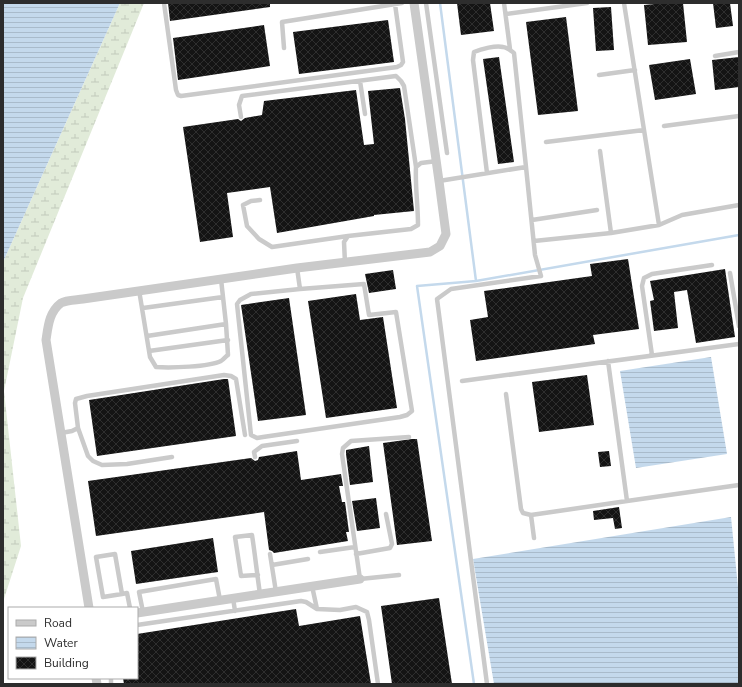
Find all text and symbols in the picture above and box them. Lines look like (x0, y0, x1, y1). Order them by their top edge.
legend (8, 607, 138, 679)
text: Road (44, 615, 72, 631)
text: Water (44, 635, 78, 651)
text: Building (44, 655, 89, 671)

